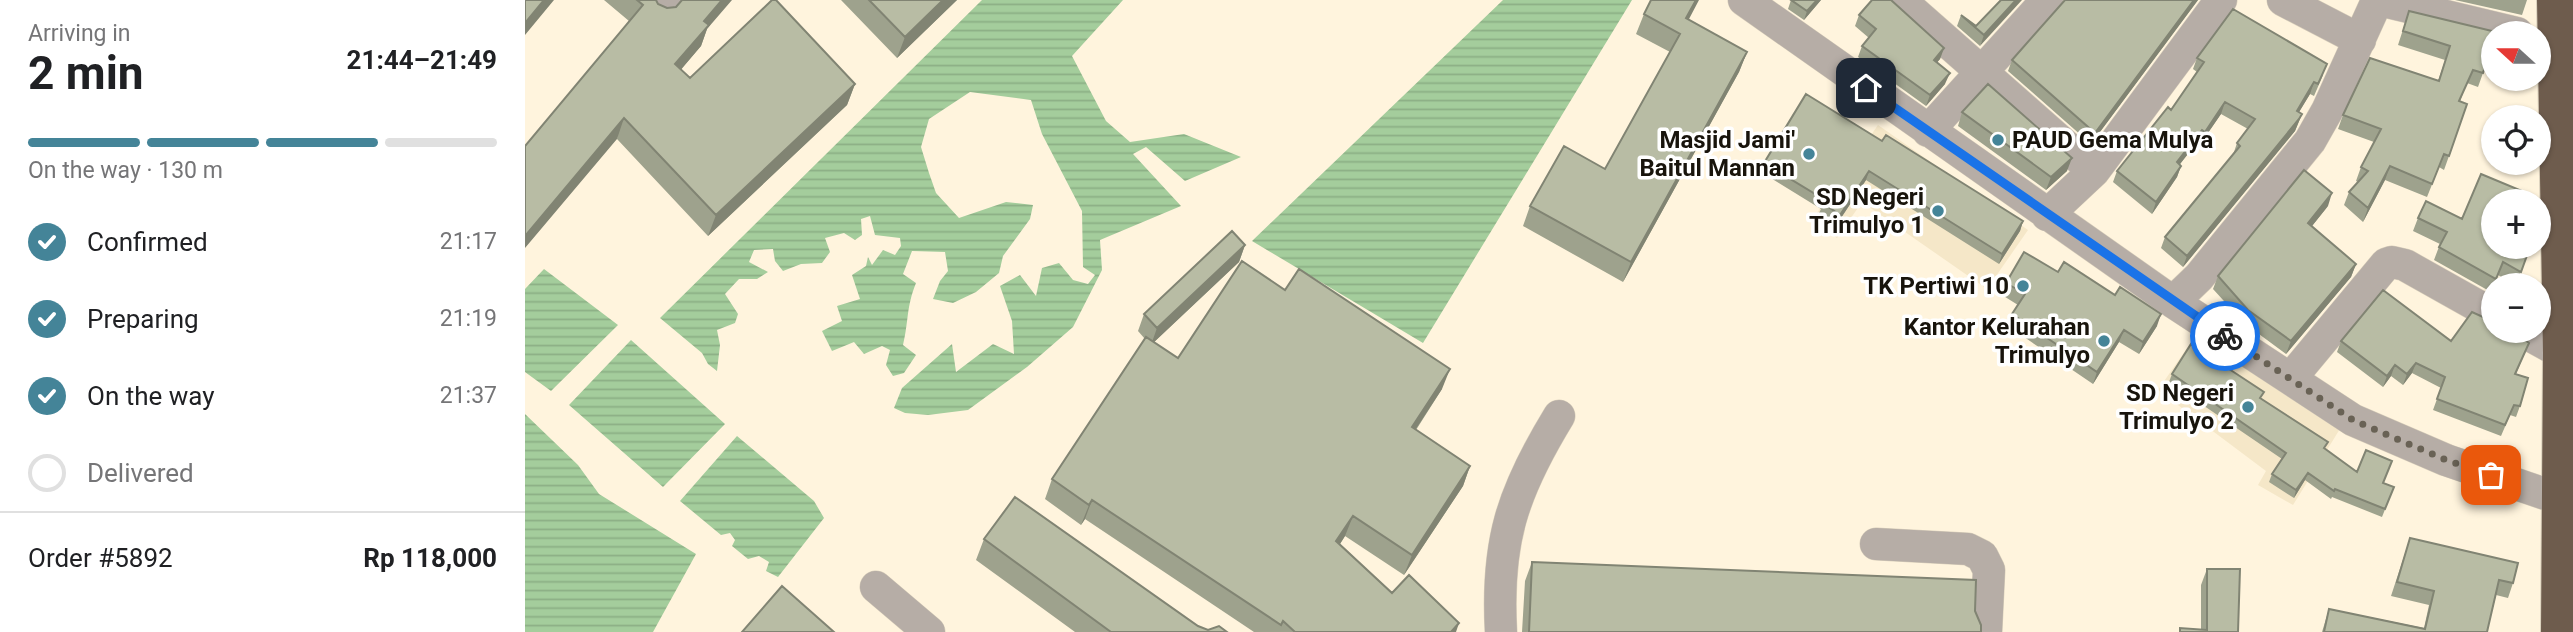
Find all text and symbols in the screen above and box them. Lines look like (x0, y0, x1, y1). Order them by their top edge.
text: Arriving in (28, 20, 131, 47)
north arrow (2481, 21, 2551, 91)
map controls (2481, 21, 2551, 343)
text: 21:44–21:49 (347, 45, 497, 75)
text: 2 min (28, 46, 144, 100)
pin (1836, 58, 1896, 118)
icon: home (1847, 69, 1885, 107)
button: locate (2481, 105, 2551, 175)
place label: Masjid Jami' Baitul Mannan (1640, 126, 1795, 182)
place label: PAUD Gema Mulya (2012, 126, 2213, 154)
marker: PAUD Gema Mulya (1990, 132, 2006, 148)
marker: Masjid Jami' Baitul Mannan (1801, 146, 1817, 162)
text: On the way · 130 m (28, 157, 223, 184)
place label: SD Negeri Trimulyo 1 (1809, 183, 1924, 239)
button: + (2481, 189, 2551, 259)
marker: SD Negeri Trimulyo 1 (1930, 203, 1946, 219)
icon: check (28, 223, 66, 261)
text: Confirmed (87, 227, 208, 257)
text: 21:17 (440, 228, 497, 255)
place label: TK Pertiwi 10 (1863, 272, 2009, 300)
button: − (2481, 273, 2551, 343)
marker: TK Pertiwi 10 (2015, 278, 2031, 294)
icon: check (28, 300, 66, 338)
courier (2190, 301, 2260, 371)
text: Preparing (87, 304, 199, 334)
text: 21:19 (440, 305, 497, 332)
place label: Kantor Kelurahan Trimulyo (1904, 313, 2090, 369)
icon: bike (2206, 317, 2244, 355)
marker: Kantor Kelurahan Trimulyo (2096, 333, 2112, 349)
icon: check (28, 377, 66, 415)
place label: SD Negeri Trimulyo 2 (2119, 379, 2234, 435)
text: On the way (87, 381, 215, 411)
text: 21:37 (440, 382, 497, 409)
marker: SD Negeri Trimulyo 2 (2240, 399, 2256, 415)
pin (2461, 445, 2521, 505)
icon: bag (2472, 456, 2510, 494)
text: Delivered (87, 458, 194, 488)
text: Order #5892 (28, 543, 173, 573)
text: Rp 118,000 (363, 543, 497, 573)

